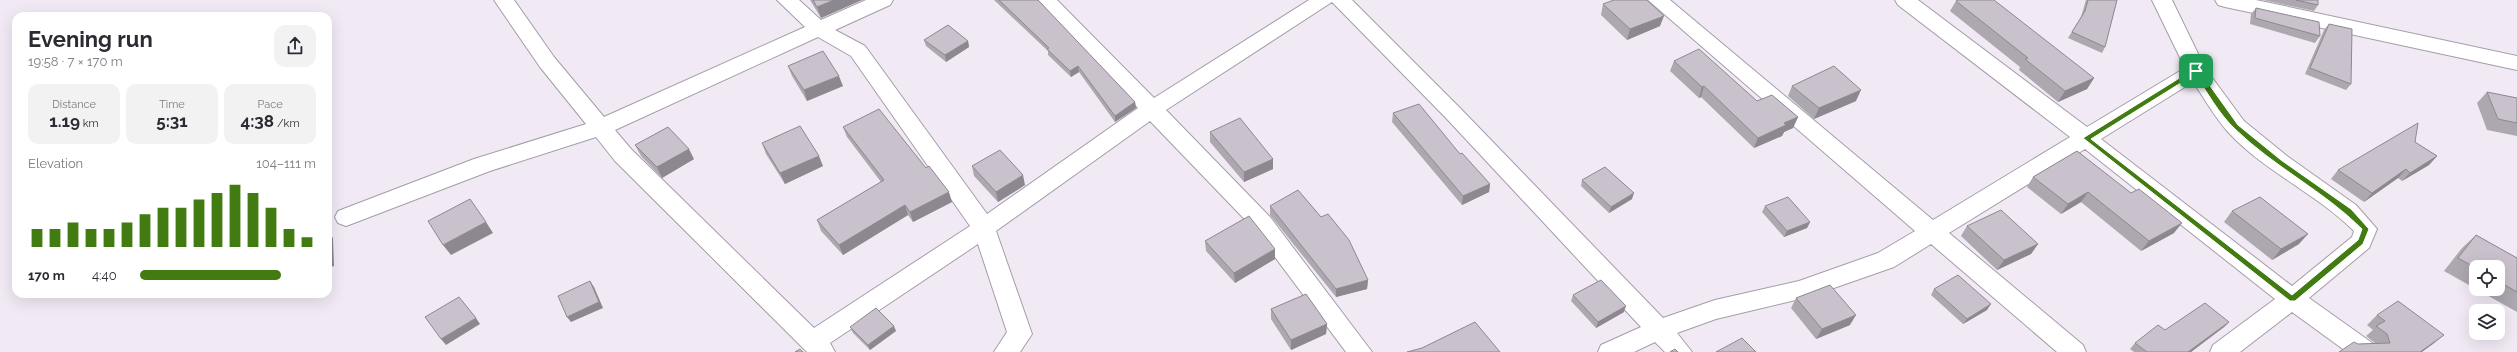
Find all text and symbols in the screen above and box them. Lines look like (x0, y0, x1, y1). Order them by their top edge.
button: share (274, 25, 316, 67)
text: Evening run (28, 26, 153, 52)
text: 19:58 · 7 × 170 m (28, 54, 123, 69)
pin (2179, 54, 2213, 88)
icon: arrive (2185, 60, 2207, 82)
text: Distance (52, 98, 96, 111)
text: Time (159, 98, 185, 111)
text: Pace (257, 98, 283, 111)
text: 1.19 (49, 111, 80, 131)
text: 5:31 (156, 111, 188, 131)
text: 4:38 (240, 111, 274, 131)
text: km (80, 117, 99, 130)
text: /km (274, 117, 300, 130)
text: Elevation (28, 156, 83, 171)
text: 104–111 m (256, 156, 316, 171)
map controls (2469, 260, 2505, 340)
button: locate (2469, 260, 2505, 296)
text: 170 m (28, 268, 65, 283)
text: 4:40 (92, 268, 117, 283)
button: layers (2469, 304, 2505, 340)

